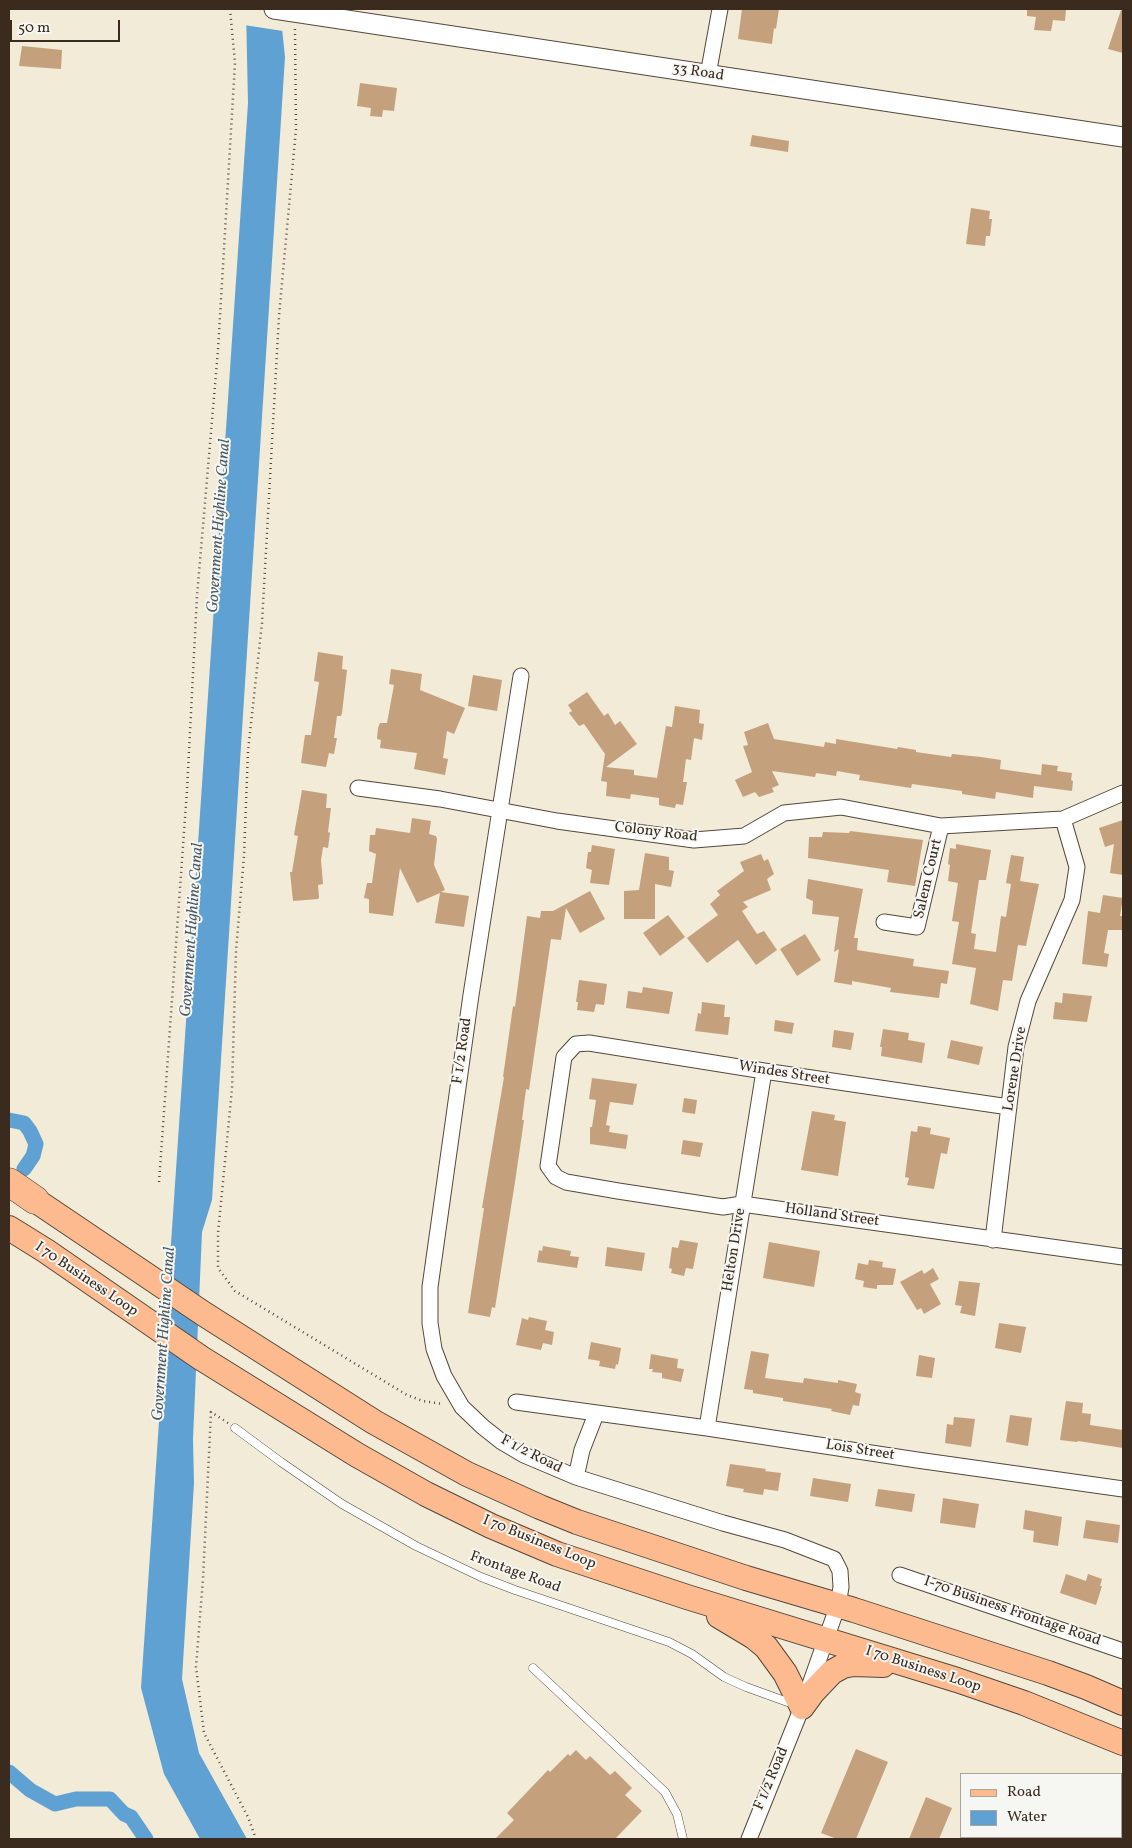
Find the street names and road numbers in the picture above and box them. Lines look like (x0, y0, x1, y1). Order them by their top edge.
street label: 33 Road (671, 60, 725, 86)
street label: Colony Road (613, 819, 699, 847)
street label: Salem Court (911, 837, 947, 921)
street label: F 1/2 Road (449, 1017, 477, 1085)
street label: Lorene Drive (1000, 1025, 1032, 1113)
street label: Windes Street (737, 1058, 831, 1090)
street label: Holland Street (784, 1200, 880, 1232)
street label: Helton Drive (719, 1207, 751, 1293)
street label: I 70 Business Loop (31, 1239, 141, 1321)
street label: F 1/2 Road (497, 1432, 565, 1478)
street label: Lois Street (824, 1437, 896, 1465)
street label: I 70 Business Loop (480, 1512, 598, 1574)
street label: Frontage Road (467, 1548, 563, 1598)
street label: I-70 Business Frontage Road (921, 1573, 1103, 1651)
street label: I 70 Business Loop (863, 1643, 983, 1697)
street label: F 1/2 Road (751, 1745, 793, 1813)

